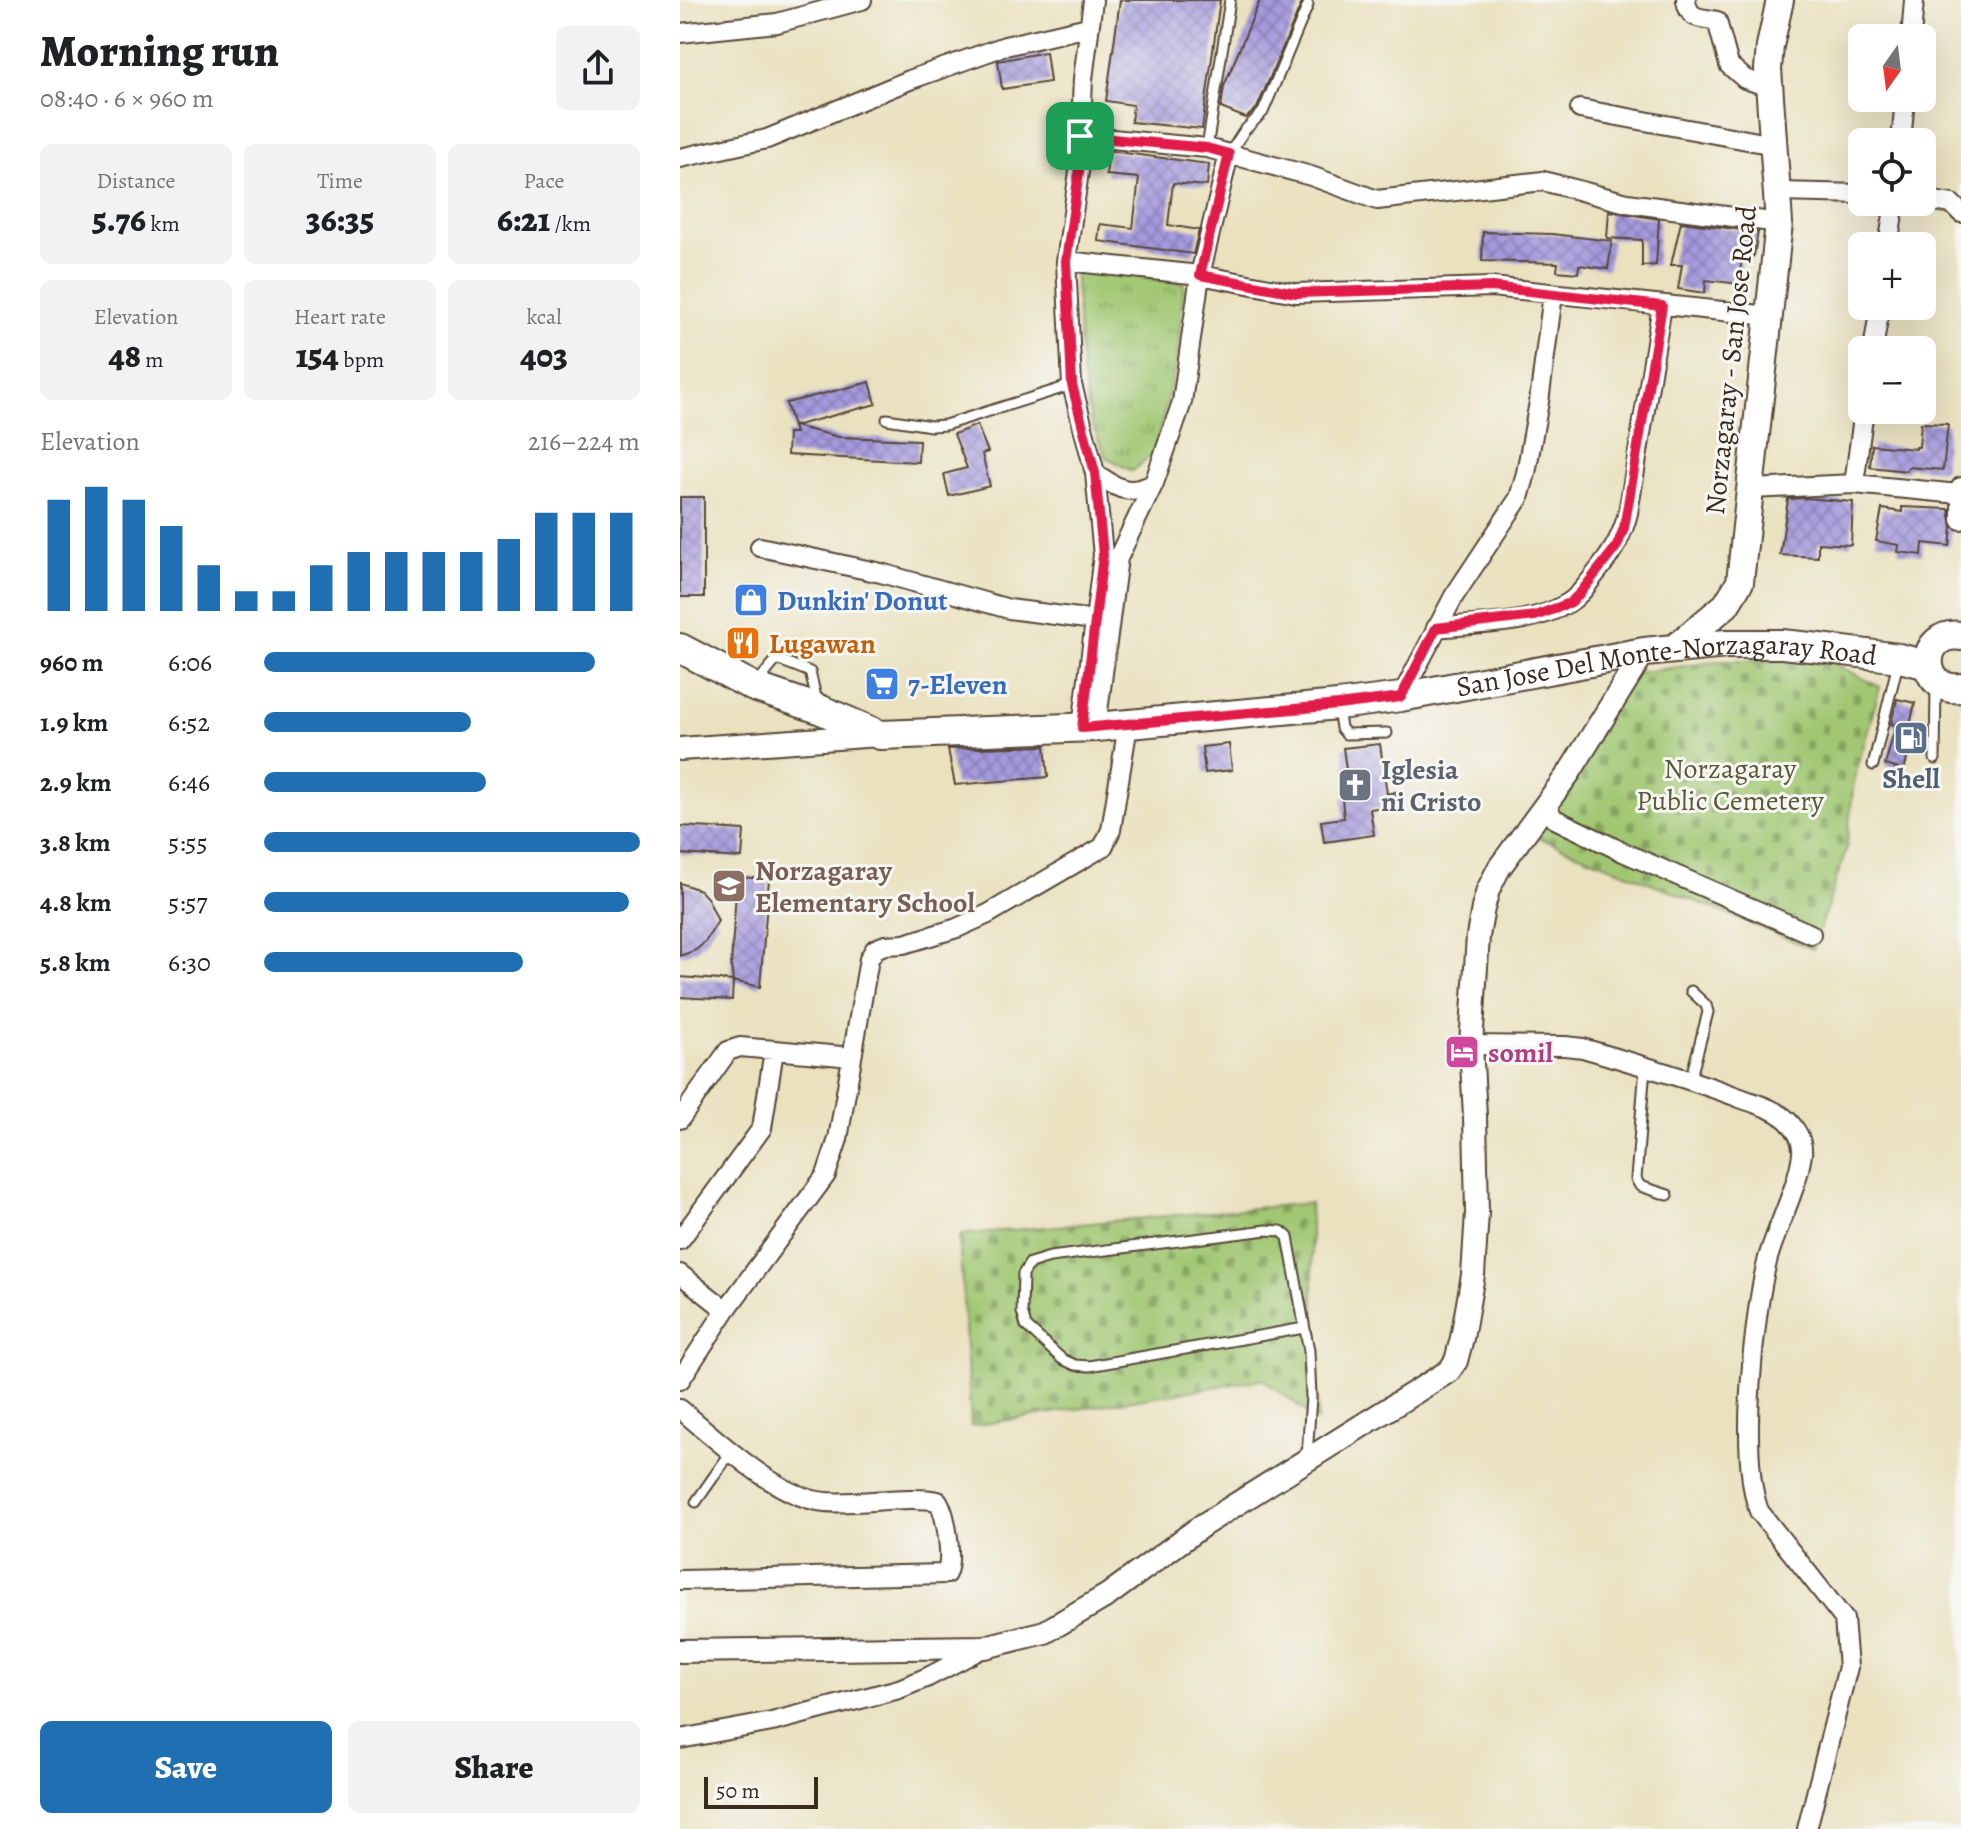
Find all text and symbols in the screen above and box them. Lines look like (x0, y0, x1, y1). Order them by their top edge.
text: Morning run (40, 21, 279, 81)
north arrow (1848, 24, 1936, 112)
map controls (1848, 24, 1936, 424)
button: share (556, 26, 640, 110)
text: 08:40 · 6 × 960 m (40, 81, 214, 116)
pin (1046, 102, 1114, 170)
icon: arrive (1058, 114, 1102, 158)
button: locate (1848, 128, 1936, 216)
text: Distance (97, 166, 175, 196)
text: Time (317, 166, 363, 196)
text: Pace (524, 166, 564, 196)
text: 5.76 (92, 196, 146, 243)
text: 36:35 (306, 196, 374, 243)
text: 6:21 (497, 196, 550, 243)
street label: Norzagaray - San Jose Road (1696, 203, 1766, 517)
text: km (146, 209, 180, 239)
text: /km (550, 209, 591, 239)
button: + (1848, 232, 1936, 320)
text: Elevation (94, 302, 178, 332)
text: Heart rate (294, 302, 386, 332)
text: kcal (526, 302, 562, 332)
text: 48 (108, 332, 141, 379)
text: 154 (296, 332, 339, 379)
text: 403 (520, 332, 568, 379)
button: − (1848, 336, 1936, 424)
text: m (141, 345, 164, 375)
text: bpm (339, 345, 384, 375)
text: Elevation (40, 424, 140, 459)
text: 216–224 m (528, 424, 640, 459)
shop icon: Dunkin' Donut (732, 581, 770, 619)
place label: Dunkin' Donut (777, 582, 948, 620)
restaurant icon: Lugawan (724, 624, 762, 662)
place label: Lugawan (769, 625, 876, 663)
street label: San Jose Del Monte-Norzagaray Road (1453, 626, 1880, 706)
text: 960 m (40, 645, 104, 680)
text: 6:06 (168, 645, 212, 680)
supermarket icon: 7-Eleven (863, 665, 901, 703)
place label: 7-Eleven (908, 666, 1008, 704)
text: 1.9 km (40, 705, 108, 740)
text: 6:52 (168, 705, 210, 740)
fuel station icon: Shell (1892, 719, 1930, 757)
park label: Norzagaray Public Cemetery (1636, 750, 1824, 820)
place label: Iglesia ni Cristo (1381, 751, 1481, 821)
place label: Shell (1882, 760, 1940, 798)
text: 2.9 km (40, 765, 112, 800)
text: 6:46 (168, 765, 210, 800)
church icon: Iglesia ni Cristo (1336, 766, 1374, 804)
text: 3.8 km (40, 825, 111, 860)
text: 5:55 (168, 825, 208, 860)
place label: Norzagaray Elementary School (755, 852, 976, 922)
school or university icon: Norzagaray Elementary School (710, 867, 748, 905)
text: 4.8 km (40, 885, 112, 920)
text: 5:57 (168, 885, 207, 920)
text: 5.8 km (40, 945, 111, 980)
text: 6:30 (168, 945, 211, 980)
hotel icon: somil (1443, 1033, 1481, 1071)
place label: somil (1488, 1034, 1554, 1072)
button: Save (40, 1721, 332, 1813)
button: Share (348, 1721, 640, 1813)
scale bar (704, 1773, 818, 1809)
text: 50 m (716, 1776, 760, 1806)

